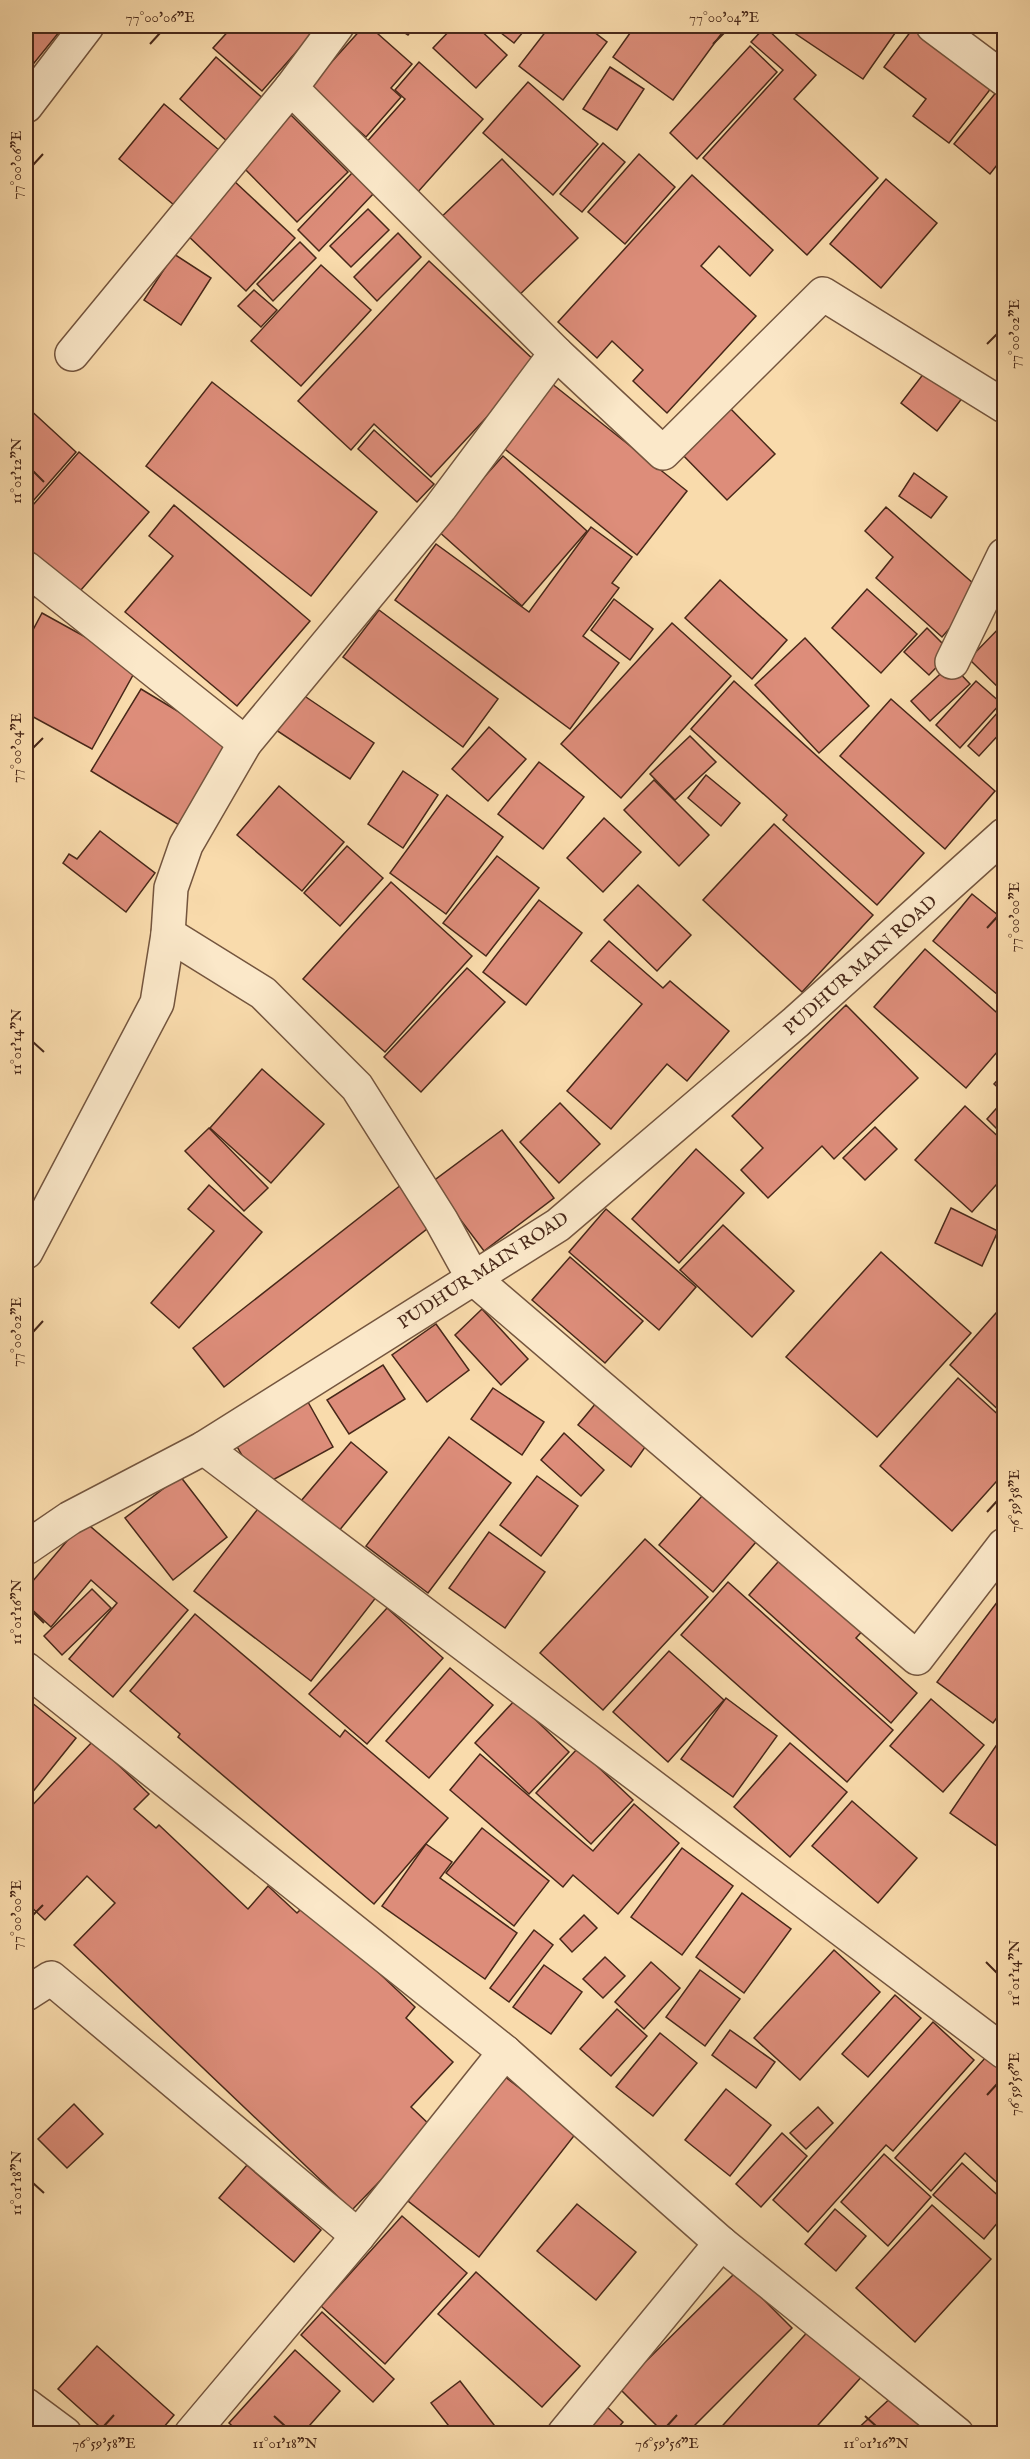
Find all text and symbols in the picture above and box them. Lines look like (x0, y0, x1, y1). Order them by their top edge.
text: 77°00'06"E (125, 8, 195, 27)
text: 77°00'04"E (689, 8, 759, 27)
text: 77°00'06"E (7, 130, 26, 200)
text: 77°00'02"E (1005, 299, 1024, 369)
text: 11°01'12"N (7, 438, 26, 504)
text: 77°00'04"E (7, 713, 26, 783)
text: 77°00'00"E (1005, 882, 1024, 952)
street label: PUDHUR MAIN ROAD (779, 891, 943, 1041)
text: 11°01'14"N (7, 1009, 26, 1075)
street label: PUDHUR MAIN ROAD (394, 1207, 574, 1335)
text: 77°00'02"E (7, 1297, 26, 1367)
text: 76°59'58"E (1005, 1469, 1024, 1533)
text: 11°01'16"N (7, 1579, 26, 1645)
text: 77°00'00"E (7, 1880, 26, 1950)
text: 11°01'14"N (1005, 1940, 1024, 2006)
text: 76°59'56"E (1005, 2052, 1024, 2116)
text: 11°01'18"N (7, 2151, 26, 2215)
text: 76°59'58"E (72, 2434, 136, 2453)
text: 11°01'18"N (253, 2434, 317, 2453)
text: 76°59'56"E (635, 2434, 699, 2453)
text: 11°01'16"N (843, 2434, 909, 2453)

